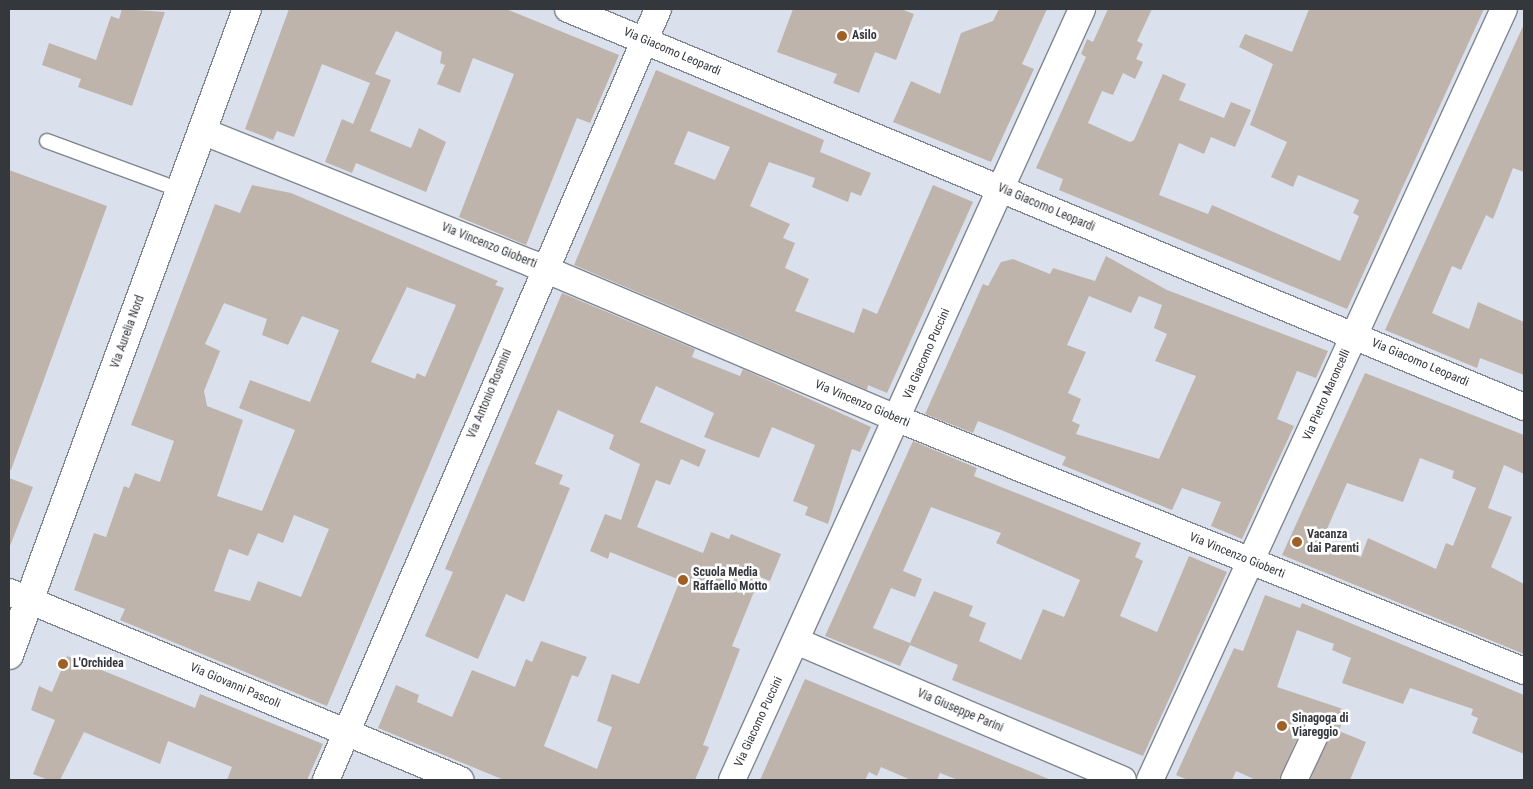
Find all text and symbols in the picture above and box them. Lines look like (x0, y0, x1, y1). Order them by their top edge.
street label: Via Giacomo Leopardi (621, 25, 723, 79)
place label: Asilo (852, 29, 877, 43)
marker: Asilo (836, 30, 848, 42)
street label: Via Giacomo Leopardi (995, 181, 1097, 235)
street label: Via Vincenzo Gioberti (439, 220, 539, 272)
street label: Via Aurelia Nord (108, 293, 148, 371)
street label: Via Giacomo Puccini (901, 306, 953, 402)
street label: Via Giacomo Leopardi (1369, 336, 1471, 390)
street label: Via Antonio Rosmini (465, 347, 515, 441)
street label: Via Pietro Maroncelli (1300, 347, 1354, 443)
street label: Via Vincenzo Gioberti (812, 377, 912, 431)
place label: Vacanza dai Parenti (1307, 528, 1359, 556)
street label: Via Vincenzo Gioberti (1187, 530, 1287, 582)
marker: Vacanza dai Parenti (1291, 536, 1303, 548)
place label: Scuola Media Raffaello Motto (693, 566, 768, 594)
marker: Scuola Media Raffaello Motto (677, 574, 689, 586)
place label: L'Orchidea (73, 657, 124, 671)
marker: L'Orchidea (57, 658, 69, 670)
street label: Via Giovanni Pascoli (188, 661, 282, 711)
street label: Via Giacomo Puccini (732, 675, 786, 769)
street label: Via Giuseppe Parini (915, 686, 1005, 736)
place label: Sinagoga di Viareggio (1292, 712, 1349, 740)
marker: Sinagoga di Viareggio (1276, 720, 1288, 732)

